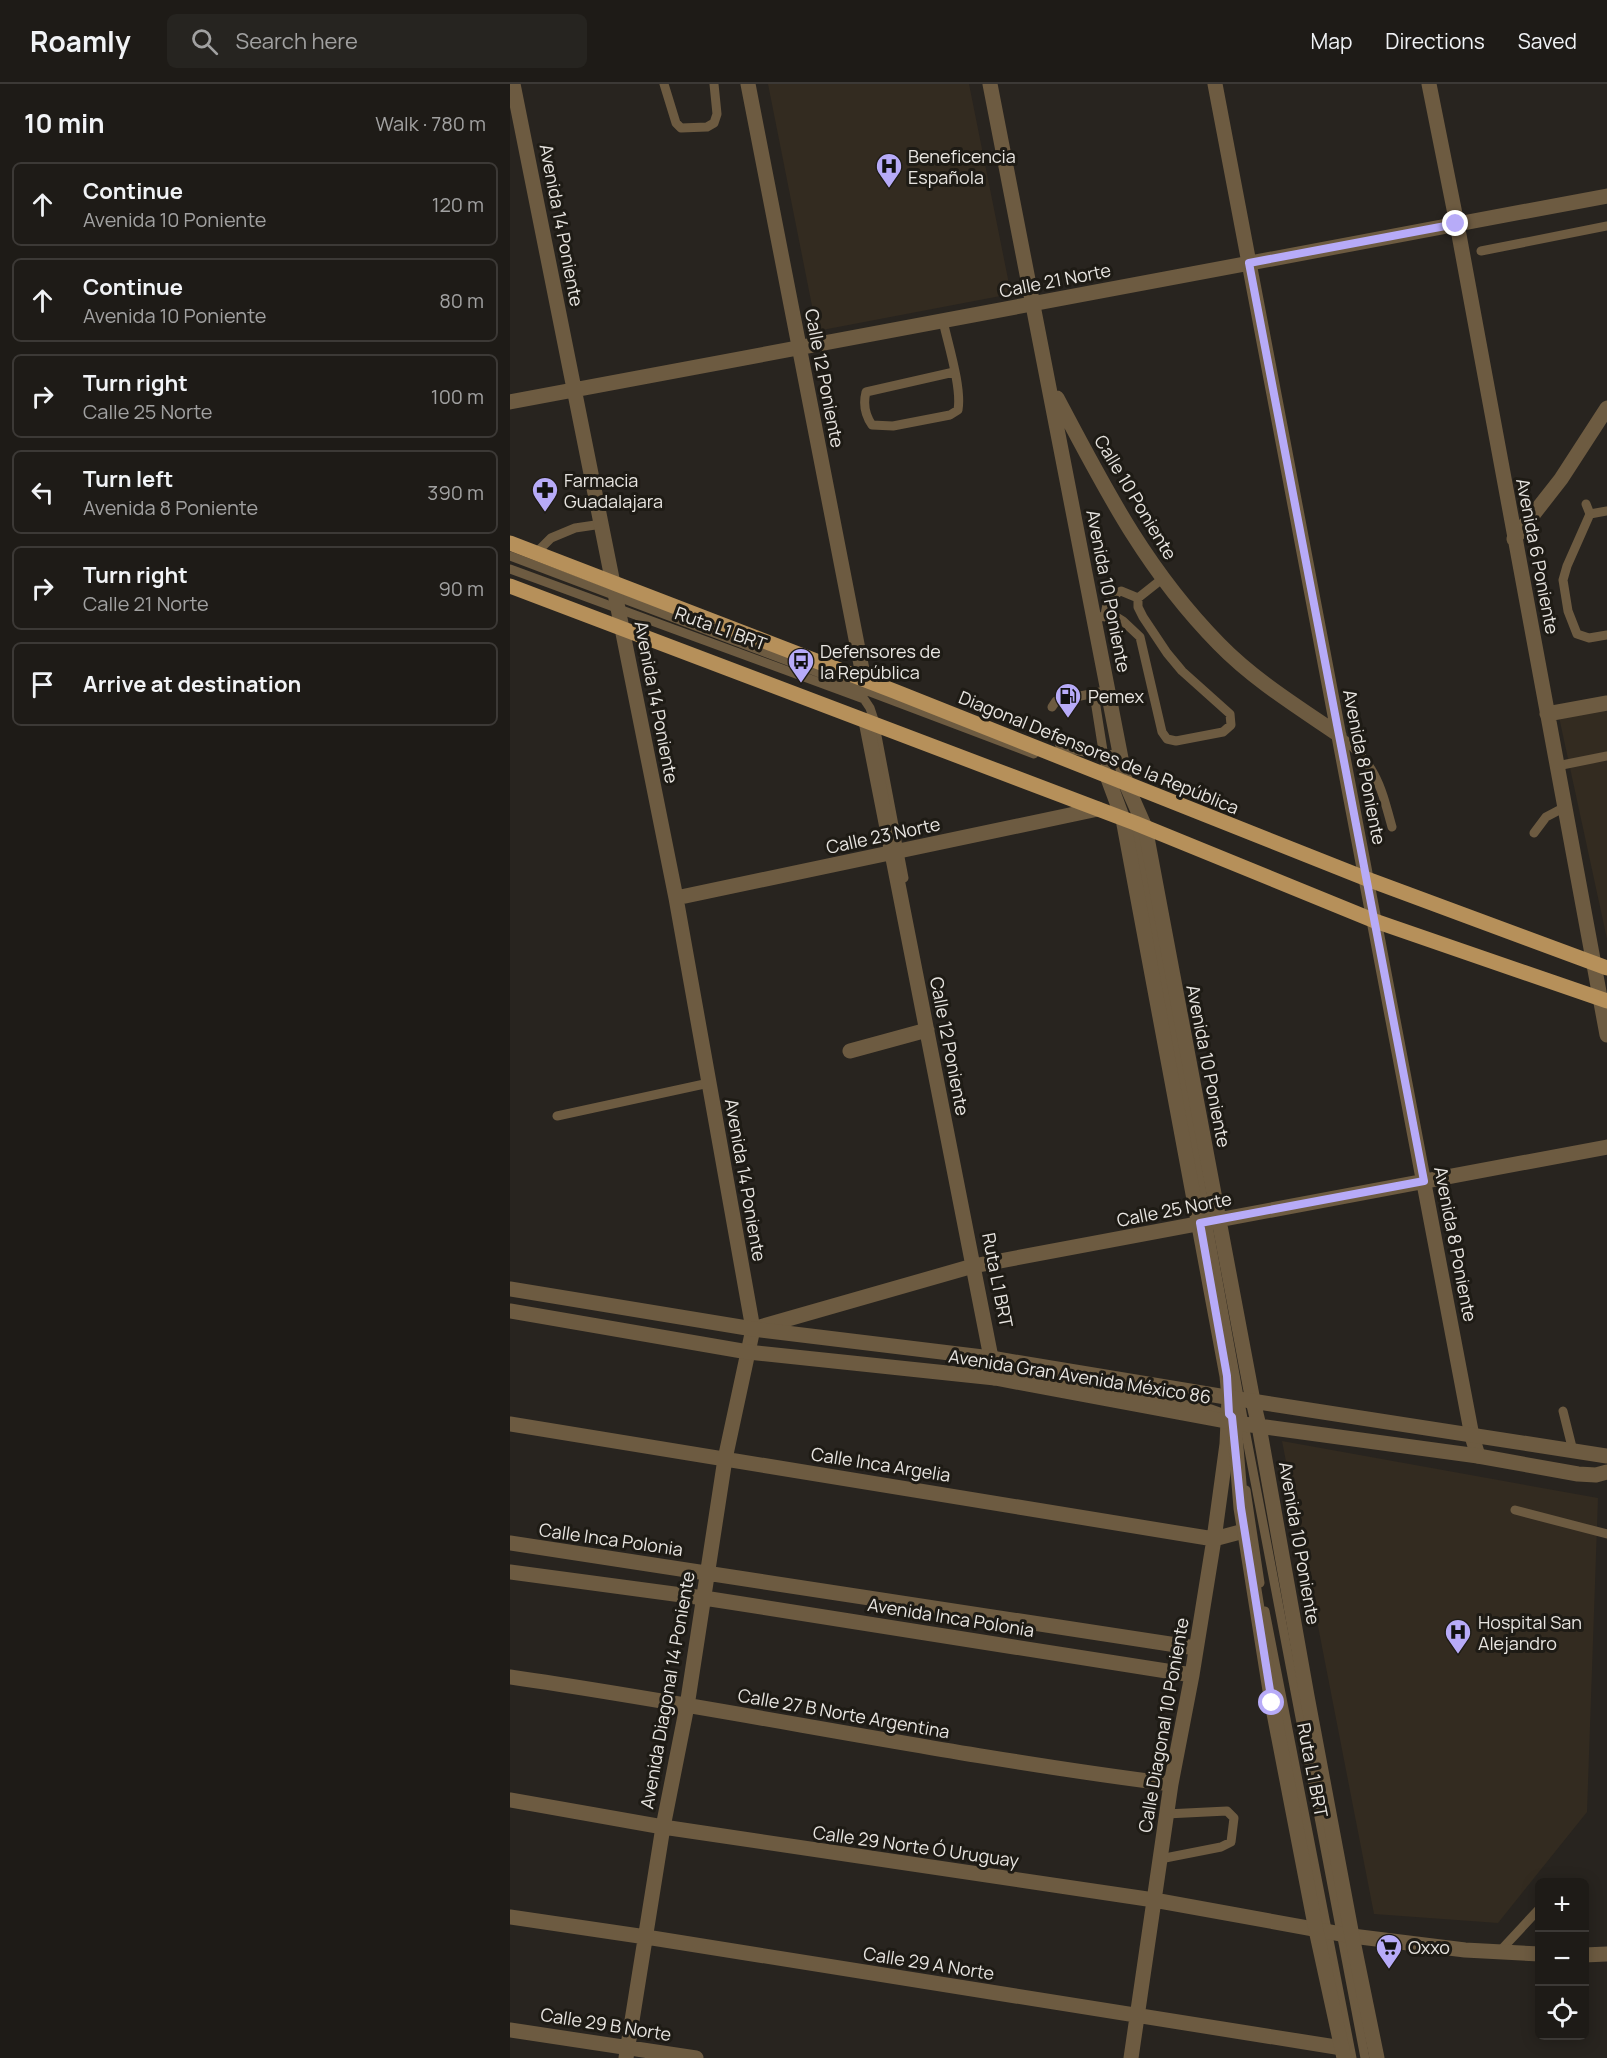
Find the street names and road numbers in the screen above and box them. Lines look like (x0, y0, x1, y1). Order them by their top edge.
street label: Avenida 14 Poniente (534, 142, 590, 308)
street label: Calle 21 Norte (997, 257, 1113, 303)
street label: Calle 12 Poniente (800, 307, 850, 449)
street label: Calle 10 Poniente (1089, 430, 1183, 564)
street label: Avenida 6 Poniente (1511, 476, 1565, 636)
street label: Avenida 10 Poniente (1081, 508, 1137, 674)
street label: Ruta L1 BRT (672, 600, 770, 656)
street label: Avenida 14 Poniente (629, 619, 685, 785)
street label: Diagonal Defensores de la República (955, 685, 1243, 819)
street label: Avenida 8 Poniente (1338, 687, 1392, 847)
street label: Calle 23 Norte (824, 811, 942, 859)
street label: Calle 12 Poniente (925, 975, 975, 1117)
street label: Avenida 10 Poniente (1181, 983, 1237, 1149)
street label: Avenida 14 Poniente (720, 1097, 772, 1263)
street label: Avenida 8 Poniente (1429, 1164, 1483, 1324)
street label: Calle 25 Norte (1115, 1186, 1233, 1232)
street label: Ruta L1 BRT (977, 1231, 1019, 1330)
street label: Avenida Gran Avenida México 86 (947, 1343, 1213, 1409)
street label: Calle Inca Argelia (810, 1441, 952, 1487)
street label: Avenida 10 Poniente (1274, 1460, 1326, 1626)
street label: Calle Inca Polonia (538, 1517, 684, 1561)
street label: Avenida Diagonal 14 Poniente (634, 1569, 700, 1811)
street label: Avenida Inca Polonia (866, 1592, 1036, 1642)
street label: Calle Diagonal 10 Poniente (1132, 1616, 1194, 1834)
street label: Calle 27 B Norte Argentina (736, 1683, 952, 1743)
street label: Ruta L1 BRT (1292, 1721, 1334, 1820)
street label: Calle 29 Norte Ó Uruguay (812, 1820, 1021, 1872)
street label: Calle 29 A Norte (862, 1941, 996, 1985)
street label: Calle 29 B Norte (539, 2002, 673, 2046)

